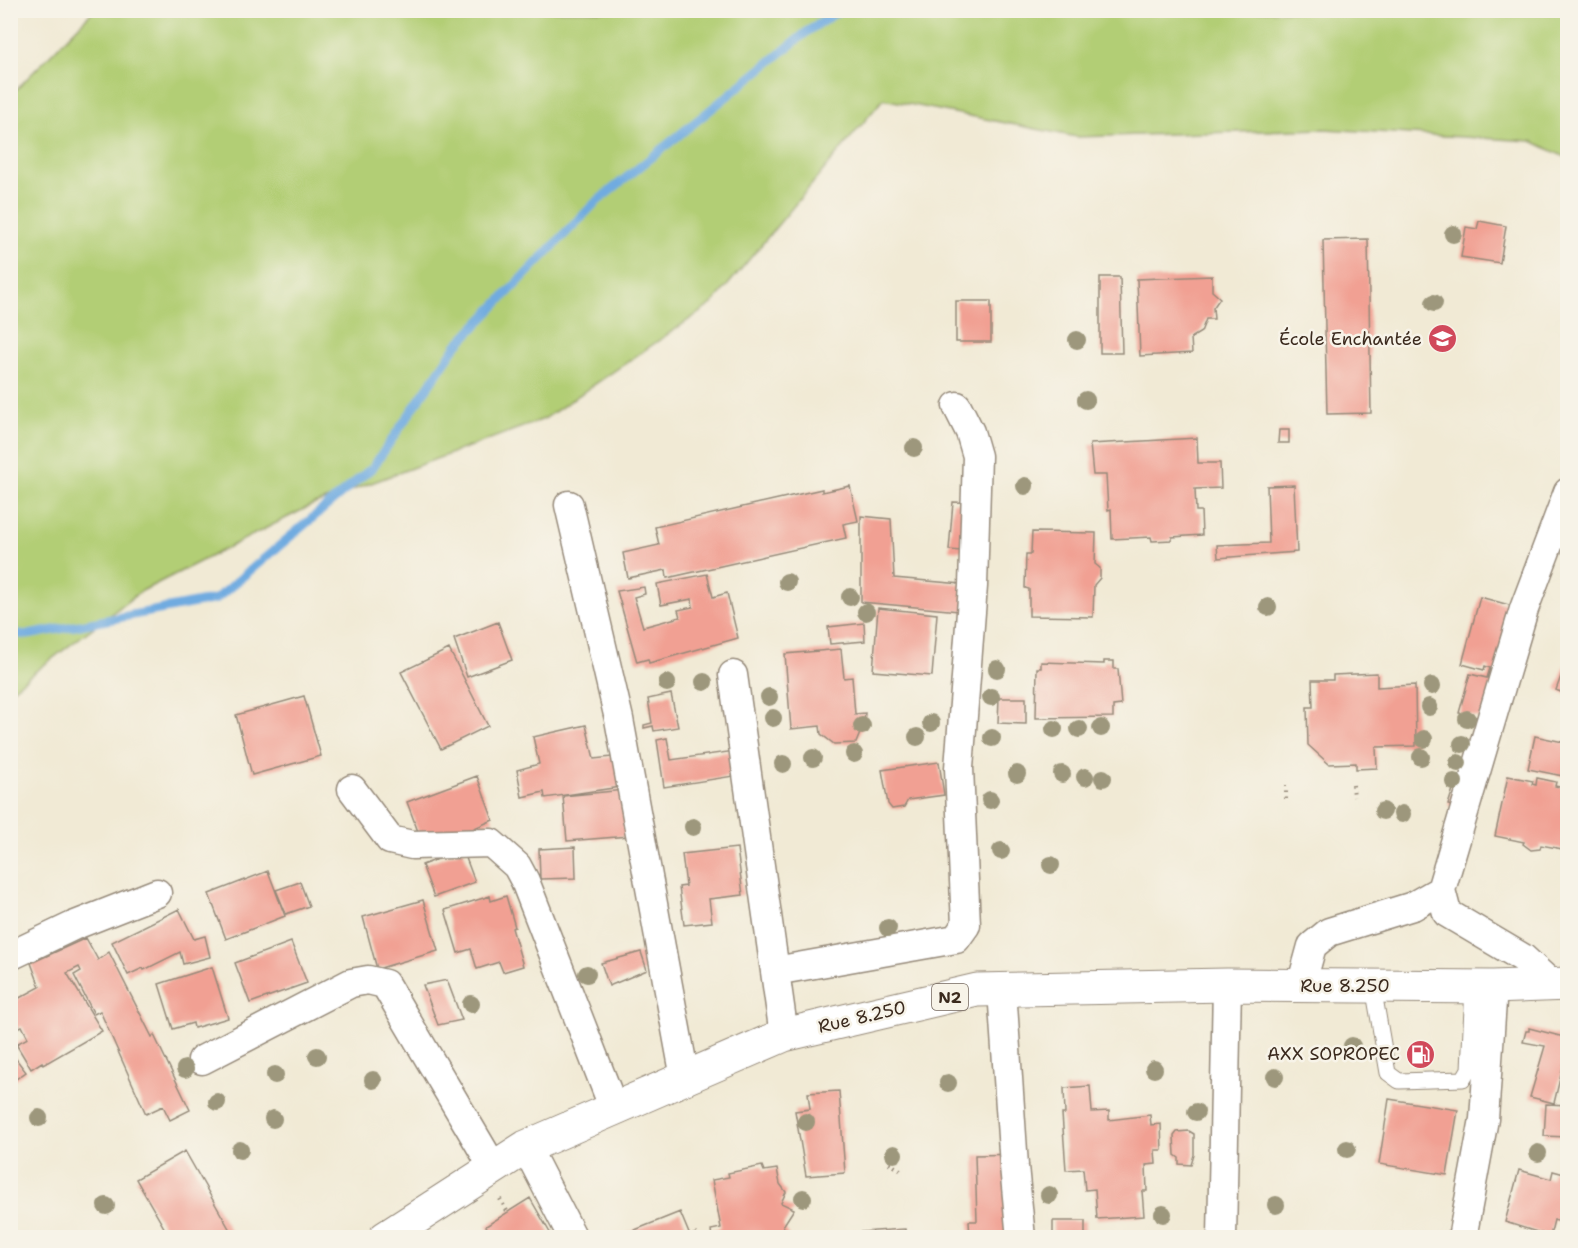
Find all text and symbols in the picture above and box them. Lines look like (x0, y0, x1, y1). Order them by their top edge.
school or university icon: École Enchantée (1427, 323, 1459, 355)
place label: École Enchantée (1279, 327, 1422, 351)
street label: Rue 8.250 (1300, 974, 1390, 998)
road number: N2 (932, 984, 968, 1010)
street label: Rue 8.250 (816, 995, 908, 1039)
fuel station icon: AXX SOPROPEC (1405, 1038, 1437, 1070)
place label: AXX SOPROPEC (1267, 1042, 1400, 1066)

